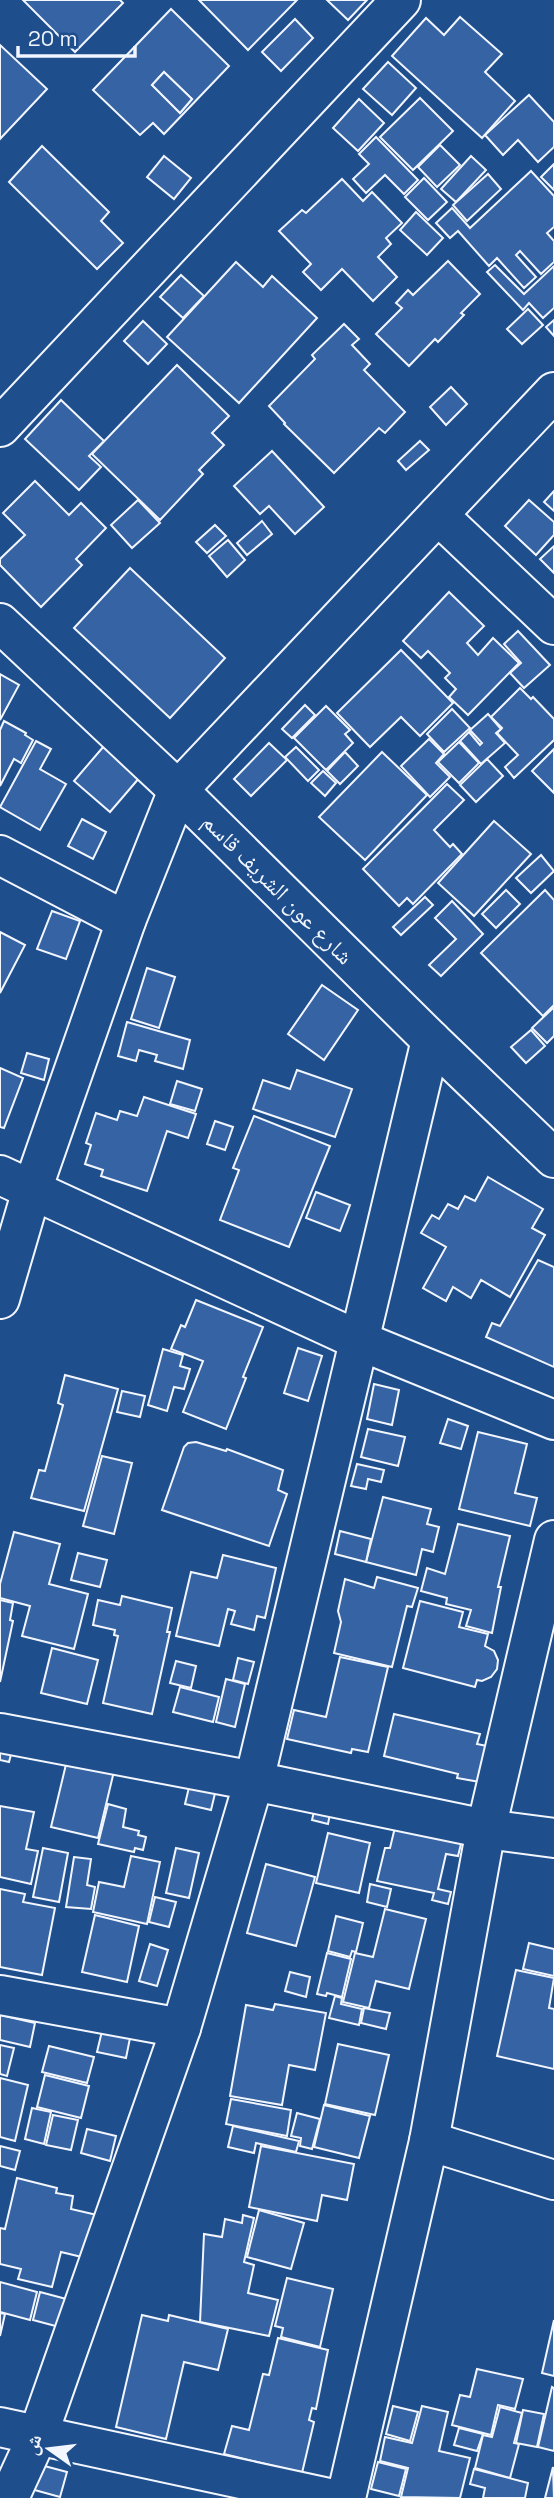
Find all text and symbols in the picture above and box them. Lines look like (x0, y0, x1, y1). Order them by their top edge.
scale bar (18, 14, 135, 58)
text: 20 m (28, 25, 78, 52)
street label: شارع عون الشريف قاسم (195, 807, 360, 972)
north arrow (14, 2414, 84, 2484)
text: ش (18, 2432, 48, 2458)

